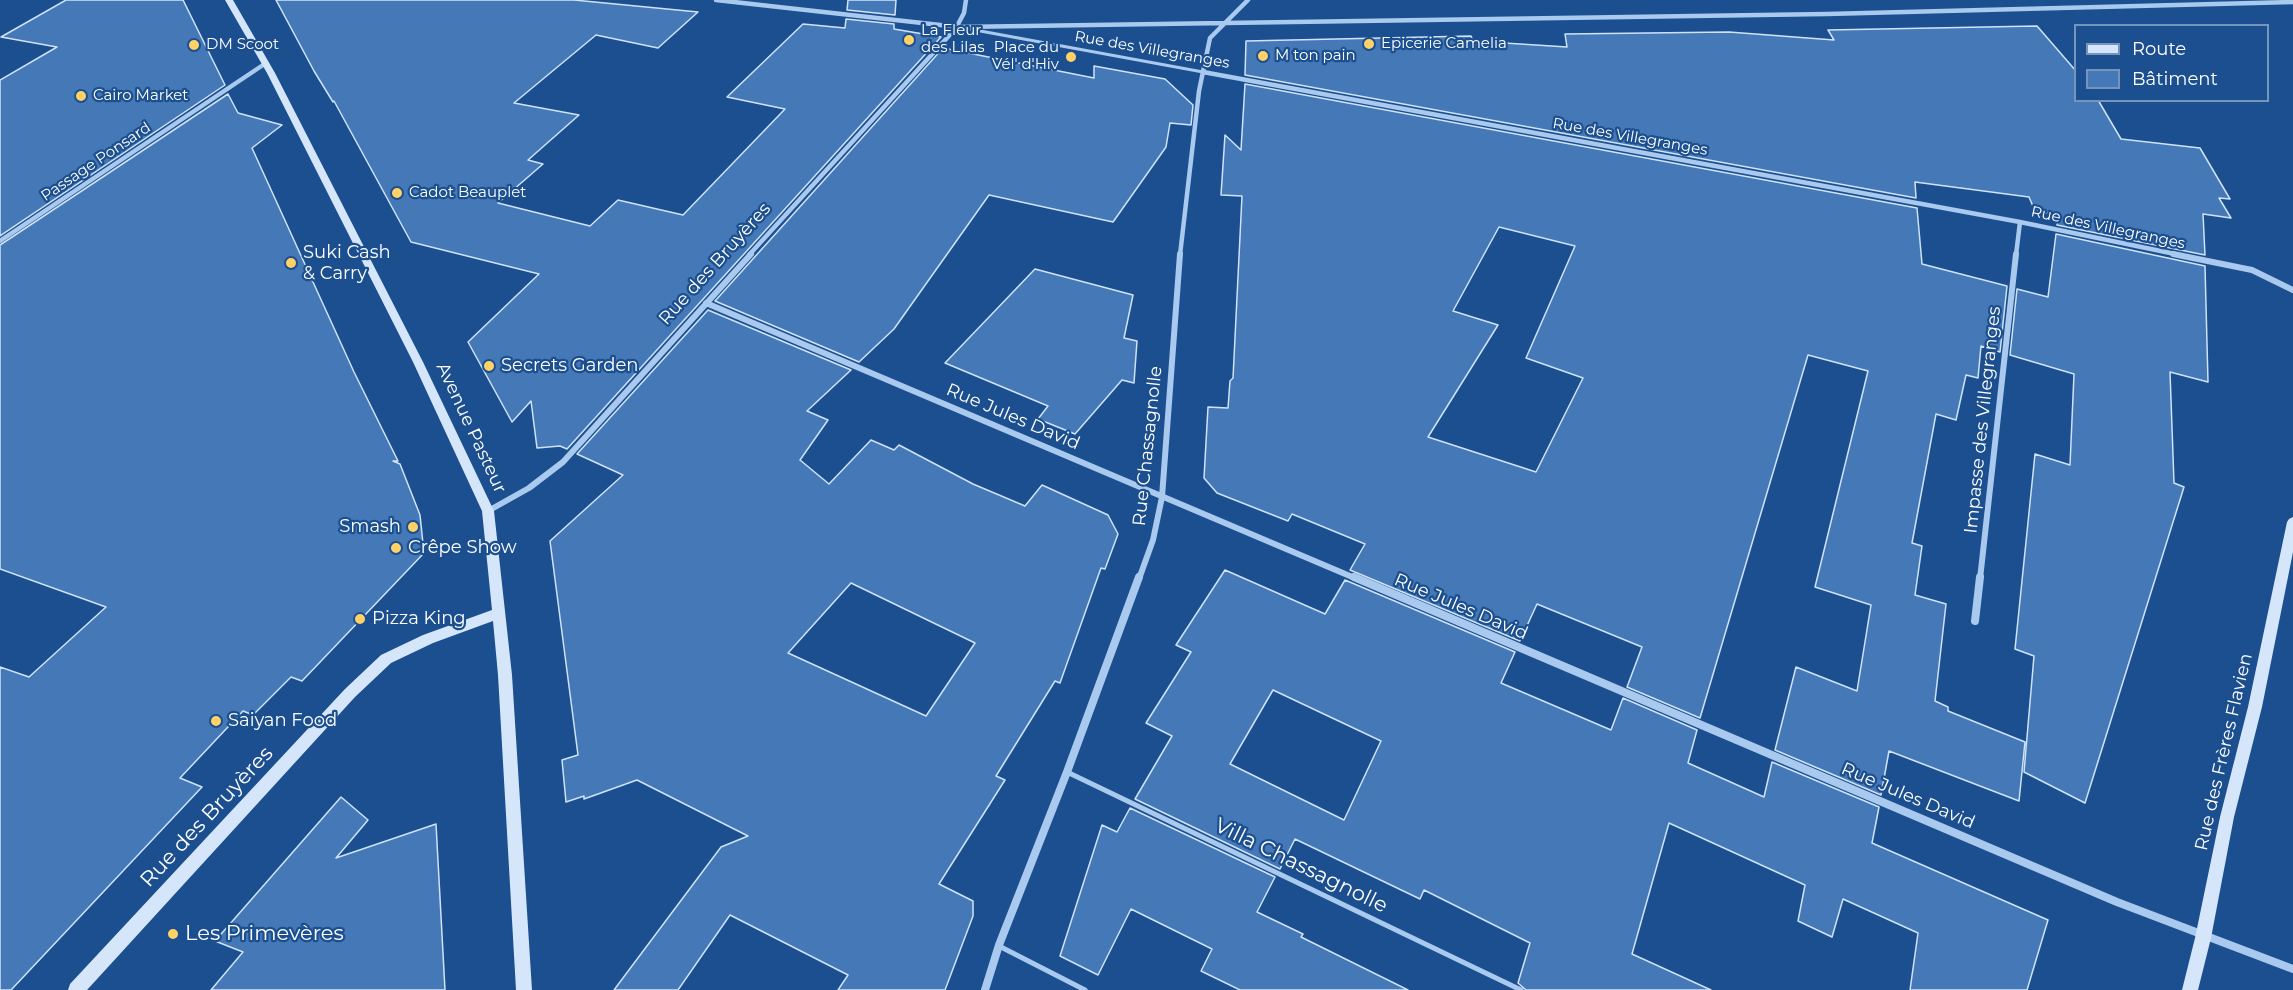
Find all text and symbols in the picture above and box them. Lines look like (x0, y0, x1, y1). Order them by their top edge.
place label: La Fleur des Lilas (921, 22, 985, 57)
legend (2074, 24, 2269, 102)
street label: Rue des Villegranges (1073, 27, 1231, 73)
marker: La Fleur des Lilas (902, 33, 916, 47)
place label: Epicerie Camelia (1381, 35, 1507, 53)
place label: DM Scoot (206, 36, 279, 54)
marker: Epicerie Camelia (1362, 37, 1376, 51)
marker: DM Scoot (187, 38, 201, 52)
text: Route (2132, 38, 2186, 60)
place label: Place du Vél' d'Hiv (992, 39, 1059, 74)
place label: M ton pain (1275, 47, 1356, 65)
marker: M ton pain (1256, 49, 1270, 63)
marker: Place du Vél' d'Hiv (1064, 50, 1078, 64)
text: Bâtiment (2132, 68, 2218, 90)
place label: Cairo Market (93, 87, 188, 105)
marker: Cairo Market (74, 89, 88, 103)
street label: Rue des Villegranges (1551, 114, 1709, 160)
street label: Passage Ponsard (38, 119, 154, 205)
place label: Cadot Beauplet (409, 184, 526, 202)
marker: Cadot Beauplet (390, 186, 404, 200)
street label: Rue des Bruyères (654, 198, 776, 330)
street label: Rue des Villegranges (2029, 203, 2187, 253)
place label: Suki Cash & Carry (303, 242, 391, 284)
marker: Suki Cash & Carry (284, 256, 298, 270)
street label: Impasse des Villegranges (1960, 305, 2006, 535)
place label: Secrets Garden (501, 355, 639, 377)
street label: Avenue Pasteur (431, 359, 511, 497)
marker: Secrets Garden (482, 359, 496, 373)
street label: Rue Chassagnolle (1129, 365, 1167, 527)
street label: Rue Jules David (943, 379, 1083, 455)
place label: Smash (339, 516, 401, 538)
marker: Smash (406, 520, 420, 534)
place label: Crêpe Show (408, 537, 516, 559)
marker: Crêpe Show (389, 541, 403, 555)
street label: Rue Jules David (1391, 569, 1531, 645)
place label: Pizza King (372, 608, 466, 630)
marker: Pizza King (353, 612, 367, 626)
street label: Rue des Frères Flavien (2191, 651, 2257, 853)
place label: Saiyan Food (228, 710, 337, 732)
marker: Saiyan Food (209, 714, 223, 728)
street label: Rue des Bruyères (135, 741, 279, 893)
street label: Rue Jules David (1838, 758, 1978, 834)
street label: Villa Chassagnolle (1210, 813, 1392, 919)
place label: Les Primevères (185, 921, 344, 947)
marker: Les Primevères (166, 927, 180, 941)

